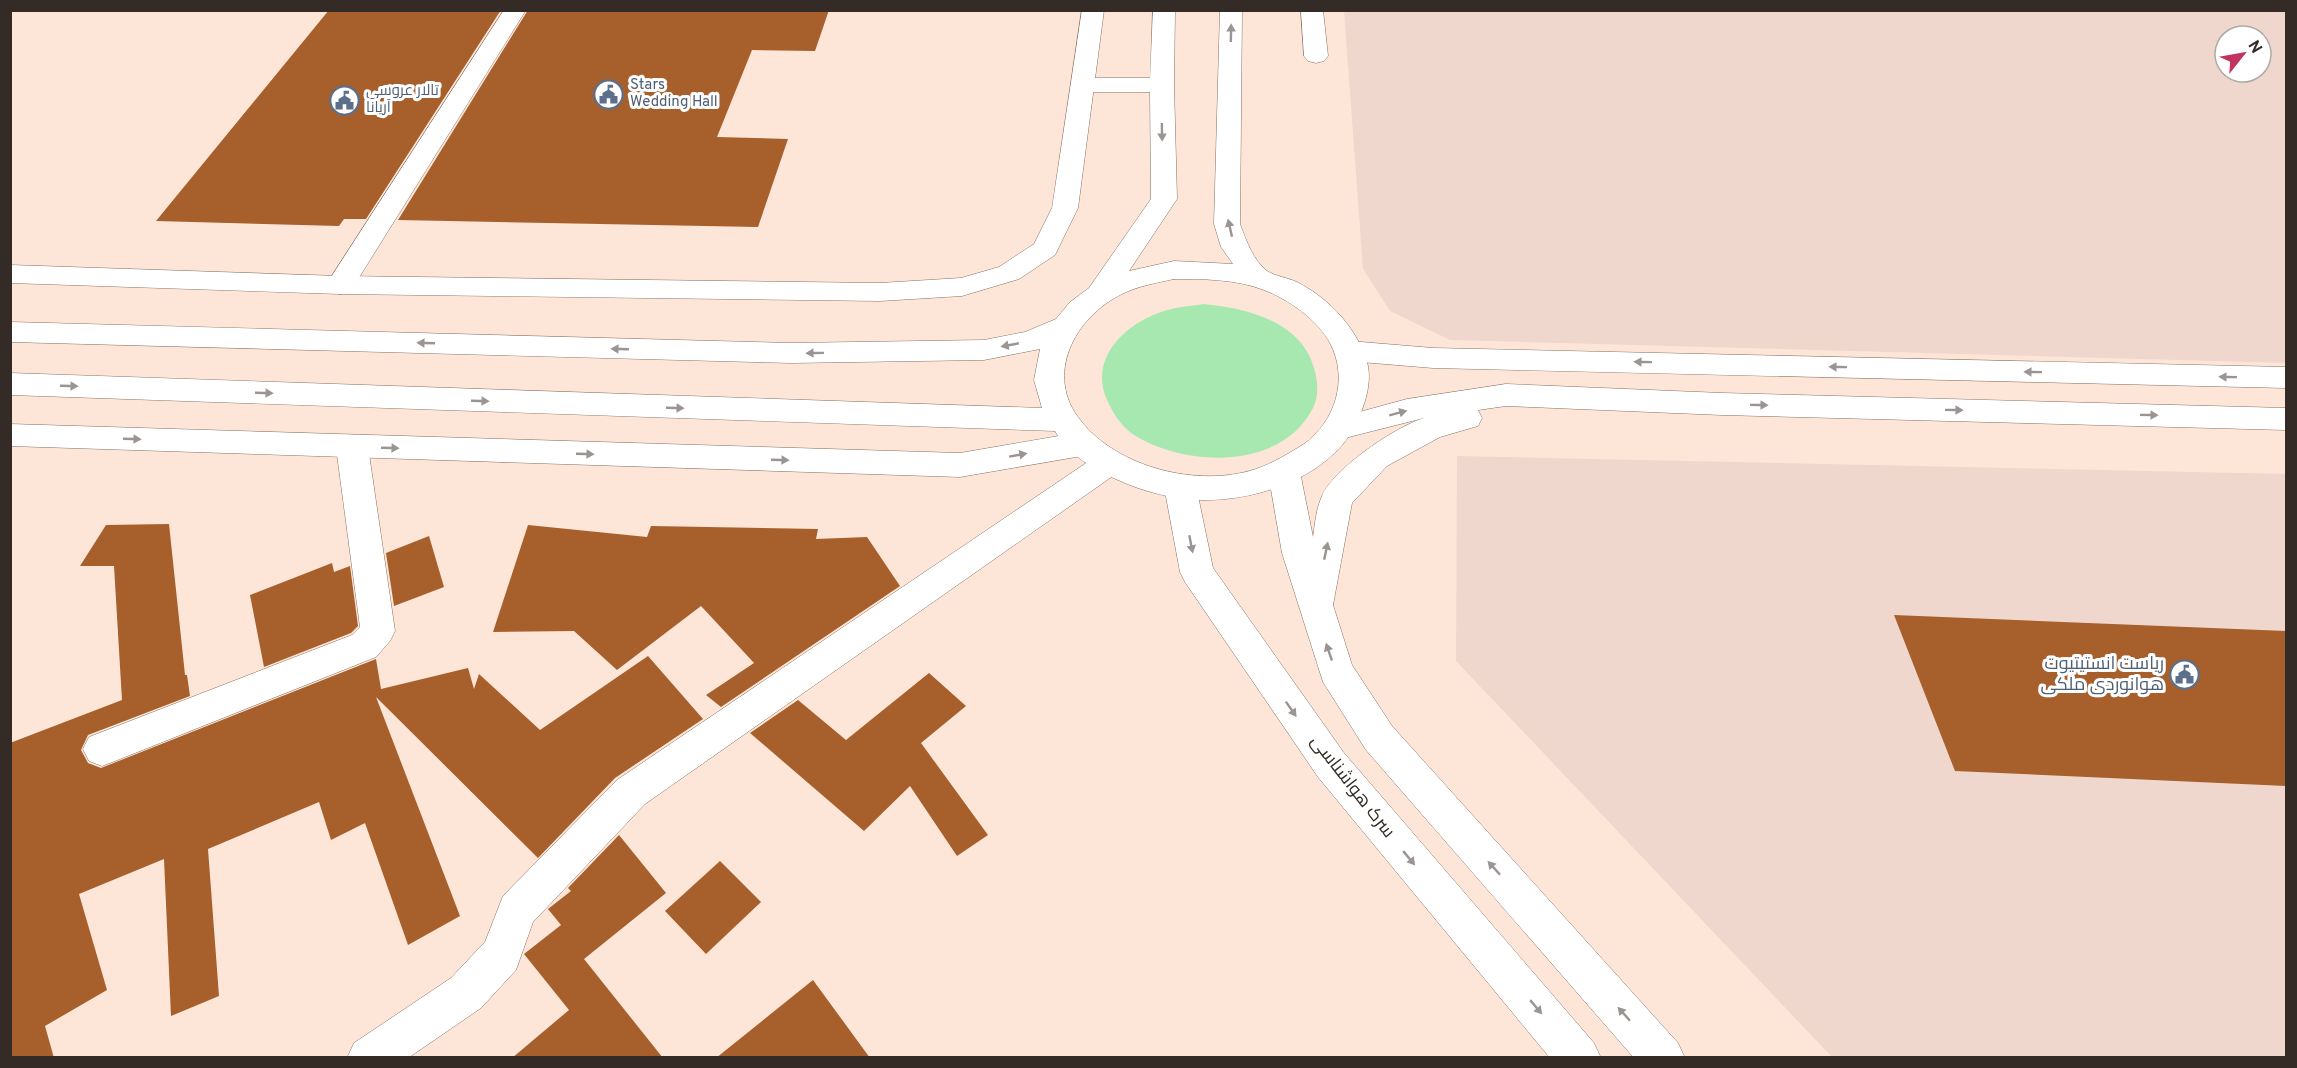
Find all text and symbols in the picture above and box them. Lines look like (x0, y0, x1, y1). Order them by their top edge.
one-way arrow (1226, 23, 1236, 42)
north arrow (2213, 24, 2273, 84)
text: N (2243, 37, 2266, 57)
place label: Stars Wedding Hall (630, 76, 718, 112)
public building icon: Stars Wedding Hall (593, 78, 625, 110)
place label: تالار عروسی آریانا (366, 82, 439, 118)
public building icon: تالار عروسی آریانا (329, 84, 361, 116)
one-way arrow (1158, 122, 1167, 141)
one-way arrow (1225, 218, 1234, 237)
one-way arrow (416, 339, 435, 348)
one-way arrow (1000, 341, 1019, 350)
one-way arrow (611, 344, 630, 353)
one-way arrow (806, 348, 825, 357)
one-way arrow (1634, 358, 1653, 367)
one-way arrow (1829, 362, 1848, 372)
one-way arrow (2024, 367, 2043, 377)
one-way arrow (2219, 372, 2238, 381)
one-way arrow (59, 381, 78, 391)
one-way arrow (254, 388, 273, 398)
one-way arrow (470, 396, 489, 405)
one-way arrow (1749, 400, 1768, 410)
one-way arrow (665, 403, 684, 412)
one-way arrow (1944, 405, 1963, 415)
one-way arrow (1389, 408, 1407, 417)
one-way arrow (2139, 410, 2158, 420)
one-way arrow (122, 435, 141, 444)
one-way arrow (380, 443, 399, 453)
one-way arrow (575, 449, 594, 459)
one-way arrow (1008, 451, 1027, 460)
one-way arrow (770, 455, 789, 465)
one-way arrow (1187, 534, 1196, 553)
one-way arrow (1322, 542, 1332, 560)
one-way arrow (1324, 643, 1334, 661)
place label: ریاست انستیتیوت هوانوردی ملکی (2041, 653, 2164, 697)
public building icon: ریاست انستیتیوت هوانوردی ملکی (2169, 658, 2201, 690)
one-way arrow (1285, 700, 1297, 716)
street label: سرک هواشناسی (1305, 731, 1399, 843)
one-way arrow (1402, 850, 1415, 865)
one-way arrow (1488, 861, 1501, 876)
one-way arrow (1529, 999, 1542, 1015)
one-way arrow (1618, 1007, 1631, 1022)

